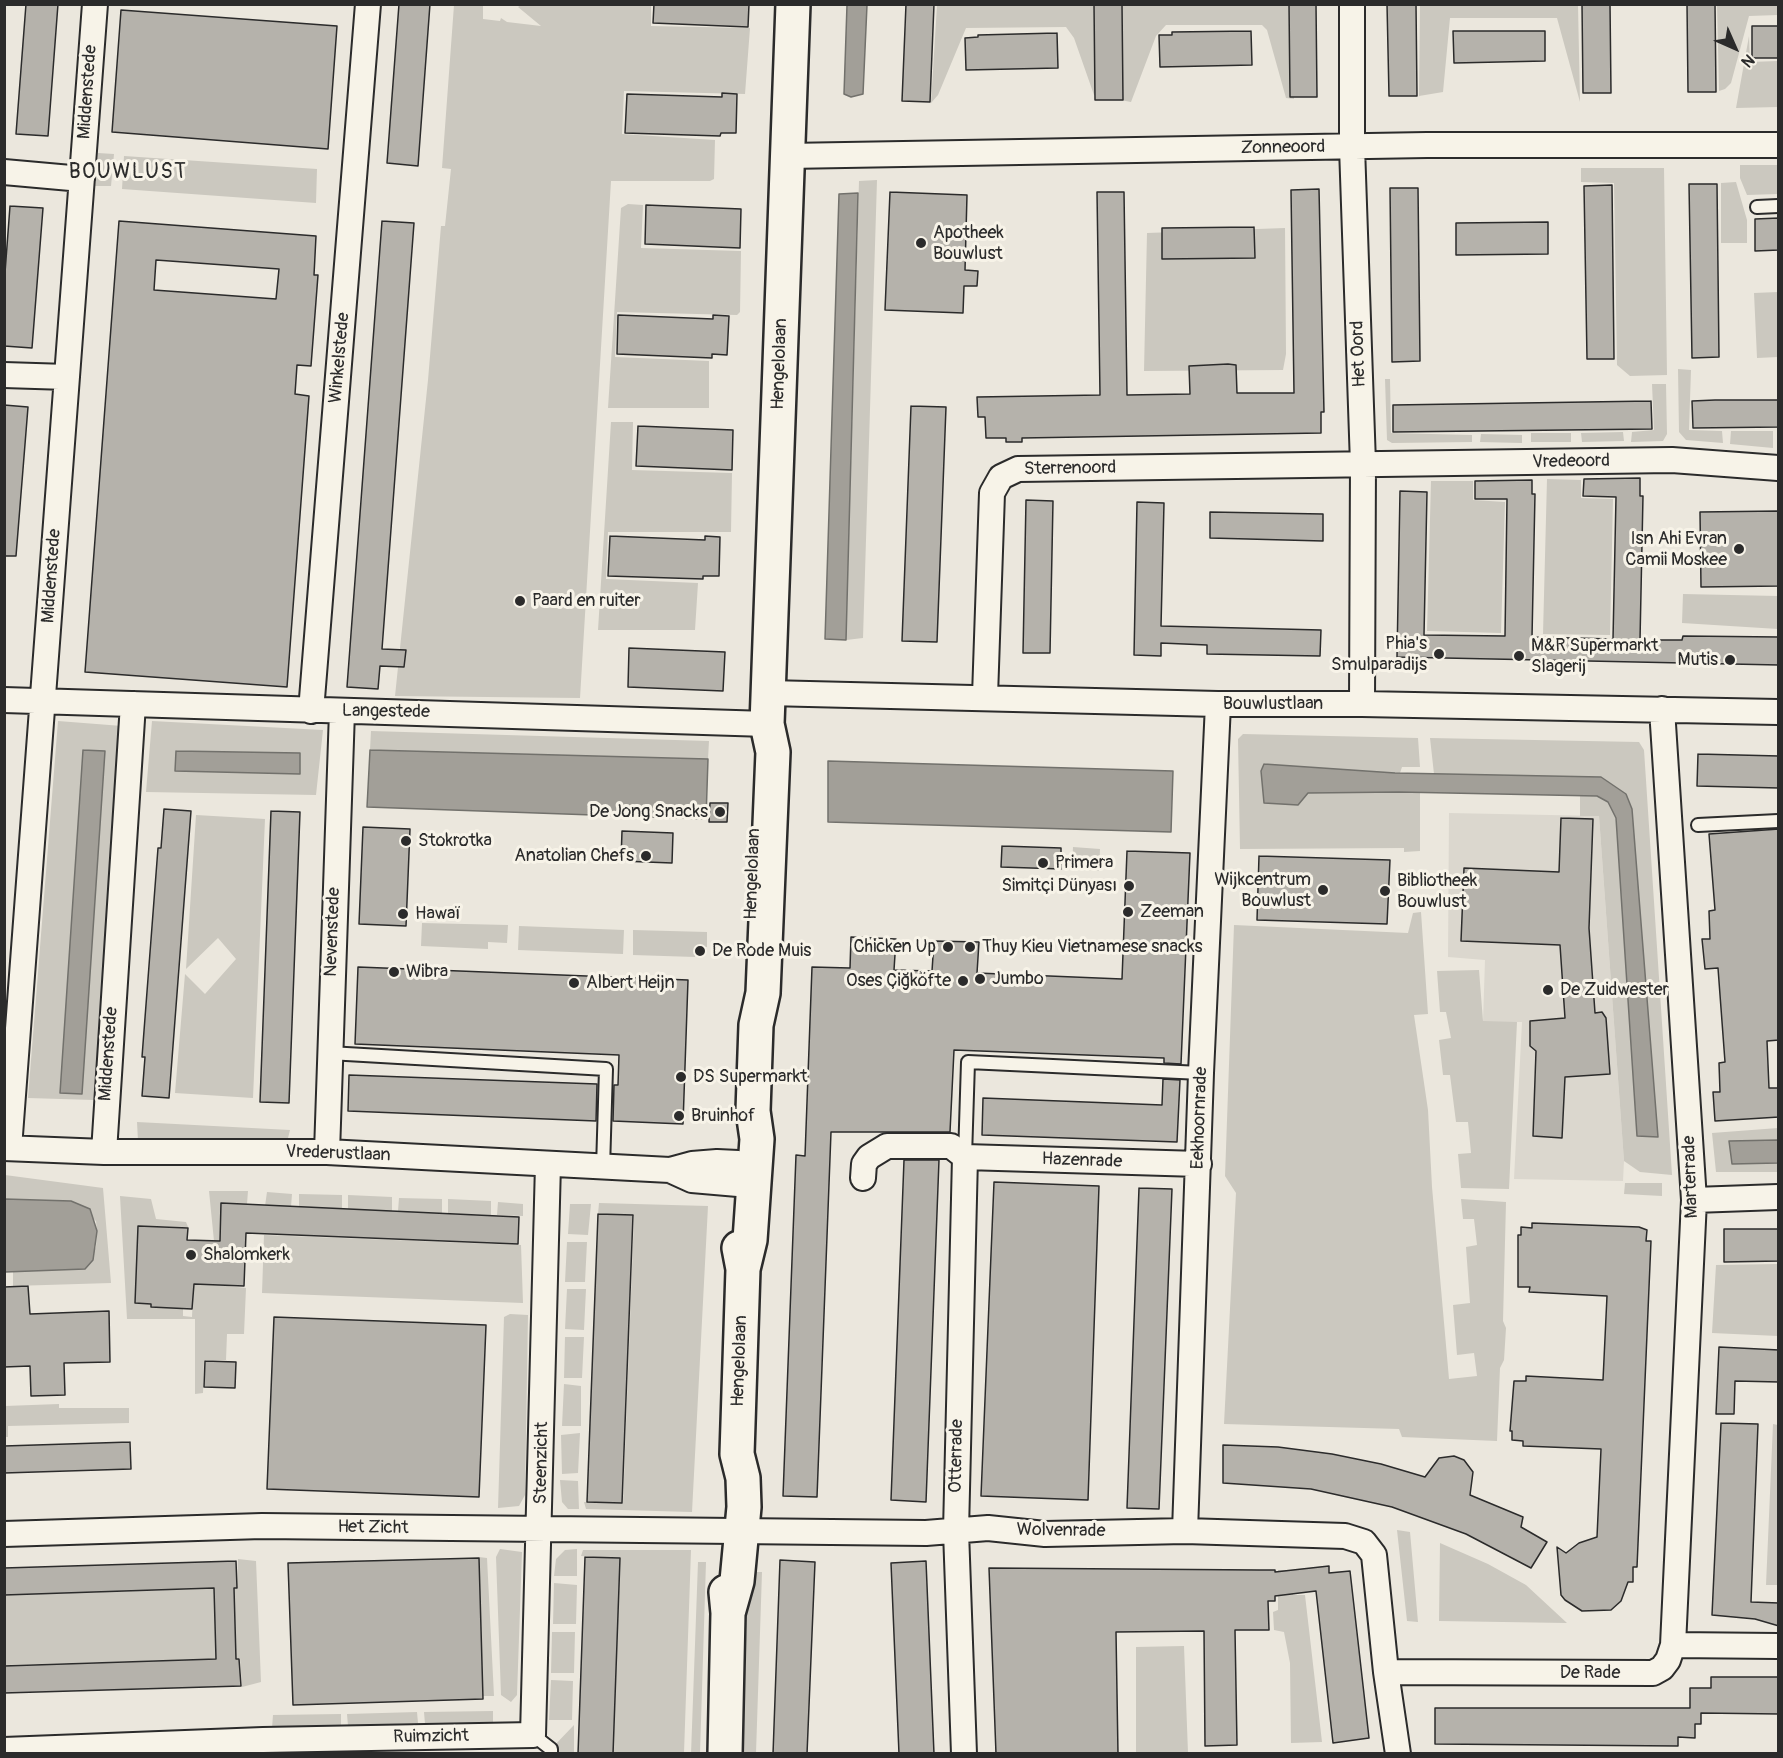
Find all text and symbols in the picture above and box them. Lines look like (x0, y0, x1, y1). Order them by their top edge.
north arrow (1705, 18, 1765, 78)
street label: Middenstede (74, 44, 102, 140)
text: N (1737, 50, 1759, 72)
street label: Zonneoord (1241, 136, 1325, 160)
district label: BOUWLUST (69, 160, 187, 186)
place label: Apotheek Bouwlust (933, 222, 1004, 264)
marker: Apotheek Bouwlust (914, 236, 928, 250)
street label: Winkelstede (325, 312, 355, 404)
street label: Hengelolaan (768, 318, 792, 410)
street label: Het Oord (1347, 320, 1371, 388)
street label: Vredeoord (1532, 451, 1610, 473)
street label: Sterrenoord (1024, 457, 1116, 481)
street label: Middenstede (38, 528, 66, 624)
place label: Isn Ahi Evran Camii Moskee (1625, 528, 1727, 570)
marker: Isn Ahi Evran Camii Moskee (1732, 542, 1746, 556)
place label: Paard en ruiter (532, 590, 641, 612)
marker: Paard en ruiter (513, 594, 527, 608)
place label: Phia's Smulparadijs (1331, 633, 1427, 676)
place label: M&R Supermarkt Slagerij (1531, 635, 1658, 678)
marker: Phia's Smulparadijs (1432, 647, 1446, 661)
marker: M&R Supermarkt Slagerij (1512, 649, 1526, 663)
place label: Mutis (1677, 649, 1718, 671)
marker: Mutis (1723, 653, 1737, 667)
street label: Bouwlustlaan (1223, 693, 1323, 715)
street label: Langestede (342, 700, 430, 724)
place label: De Jong Snacks (589, 801, 708, 823)
marker: De Jong Snacks (713, 805, 727, 819)
street label: Hengelolaan (741, 828, 765, 920)
place label: Stokrotka (418, 830, 492, 852)
marker: Stokrotka (399, 834, 413, 848)
place label: Anatolian Chefs (514, 845, 634, 867)
marker: Anatolian Chefs (639, 849, 653, 863)
place label: Primera (1055, 852, 1113, 874)
marker: Primera (1036, 856, 1050, 870)
place label: Wijkcentrum Bouwlust (1214, 869, 1311, 912)
place label: Bibliotheek Bouwlust (1397, 870, 1477, 912)
place label: Simitçi Dünyası (1001, 875, 1117, 897)
marker: Simitçi Dünyası (1122, 879, 1136, 893)
marker: Wijkcentrum Bouwlust (1316, 883, 1330, 897)
marker: Bibliotheek Bouwlust (1378, 884, 1392, 898)
street label: Nevenstede (321, 887, 345, 977)
place label: Zeeman (1140, 901, 1204, 923)
place label: Hawaï (415, 903, 461, 925)
marker: Zeeman (1121, 905, 1135, 919)
marker: Hawaï (396, 907, 410, 921)
place label: Chicken Up (853, 936, 936, 958)
place label: Thuy Kieu Vietnamese snacks (982, 936, 1203, 958)
place label: De Rode Muis (712, 940, 811, 962)
marker: Chicken Up (941, 940, 955, 954)
marker: Thuy Kieu Vietnamese snacks (963, 940, 977, 954)
marker: De Rode Muis (693, 944, 707, 958)
place label: Wibra (406, 961, 448, 983)
marker: Wibra (387, 965, 401, 979)
place label: Jumbo (992, 968, 1044, 990)
place label: Oses Çiğköfte (846, 970, 951, 992)
place label: Albert Heijn (586, 972, 675, 994)
marker: Jumbo (973, 972, 987, 986)
marker: Oses Çiğköfte (956, 974, 970, 988)
marker: Albert Heijn (567, 976, 581, 990)
place label: De Zuidwester (1560, 979, 1669, 1001)
marker: De Zuidwester (1541, 983, 1555, 997)
street label: Middenstede (95, 1006, 123, 1102)
place label: DS Supermarkt (693, 1066, 808, 1088)
street label: Eekhoornrade (1187, 1066, 1213, 1170)
marker: DS Supermarkt (674, 1070, 688, 1084)
place label: Bruinhof (691, 1105, 755, 1127)
marker: Bruinhof (672, 1109, 686, 1123)
street label: Marterrade (1679, 1135, 1703, 1219)
street label: Vrederustlaan (285, 1141, 391, 1167)
street label: Hazenrade (1041, 1149, 1123, 1173)
place label: Shalomkerk (203, 1244, 290, 1266)
marker: Shalomkerk (184, 1248, 198, 1262)
street label: Hengelolaan (728, 1315, 752, 1407)
street label: Otterrade (946, 1419, 968, 1493)
street label: Steenzicht (530, 1421, 554, 1505)
street label: Het Zicht (337, 1517, 409, 1539)
street label: Wolvenrade (1016, 1519, 1106, 1543)
street label: De Rade (1560, 1662, 1620, 1684)
street label: Ruimzicht (393, 1726, 469, 1748)

